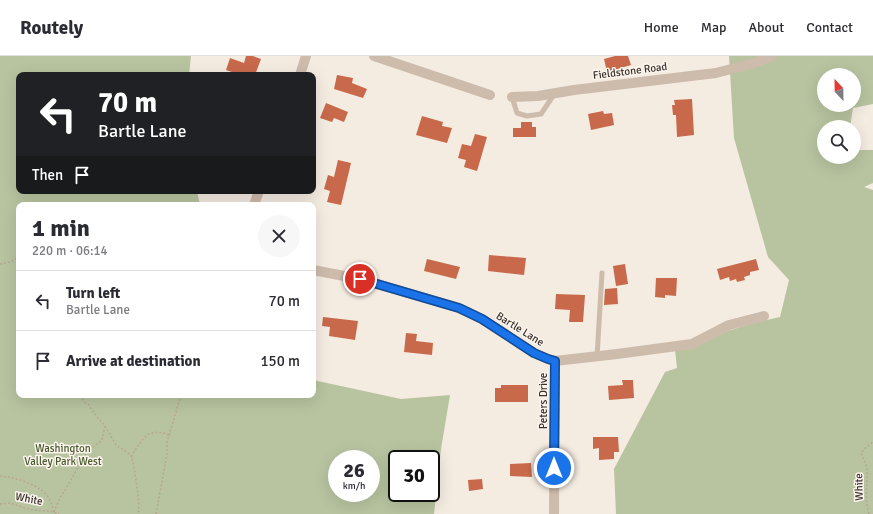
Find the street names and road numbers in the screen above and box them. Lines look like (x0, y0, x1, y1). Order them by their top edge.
street label: Fieldstone Road (592, 60, 668, 82)
street label: Bartle Lane (494, 309, 546, 349)
street label: Peters Drive (537, 373, 550, 429)
street label: White (852, 473, 866, 501)
street label: White (14, 490, 44, 508)

